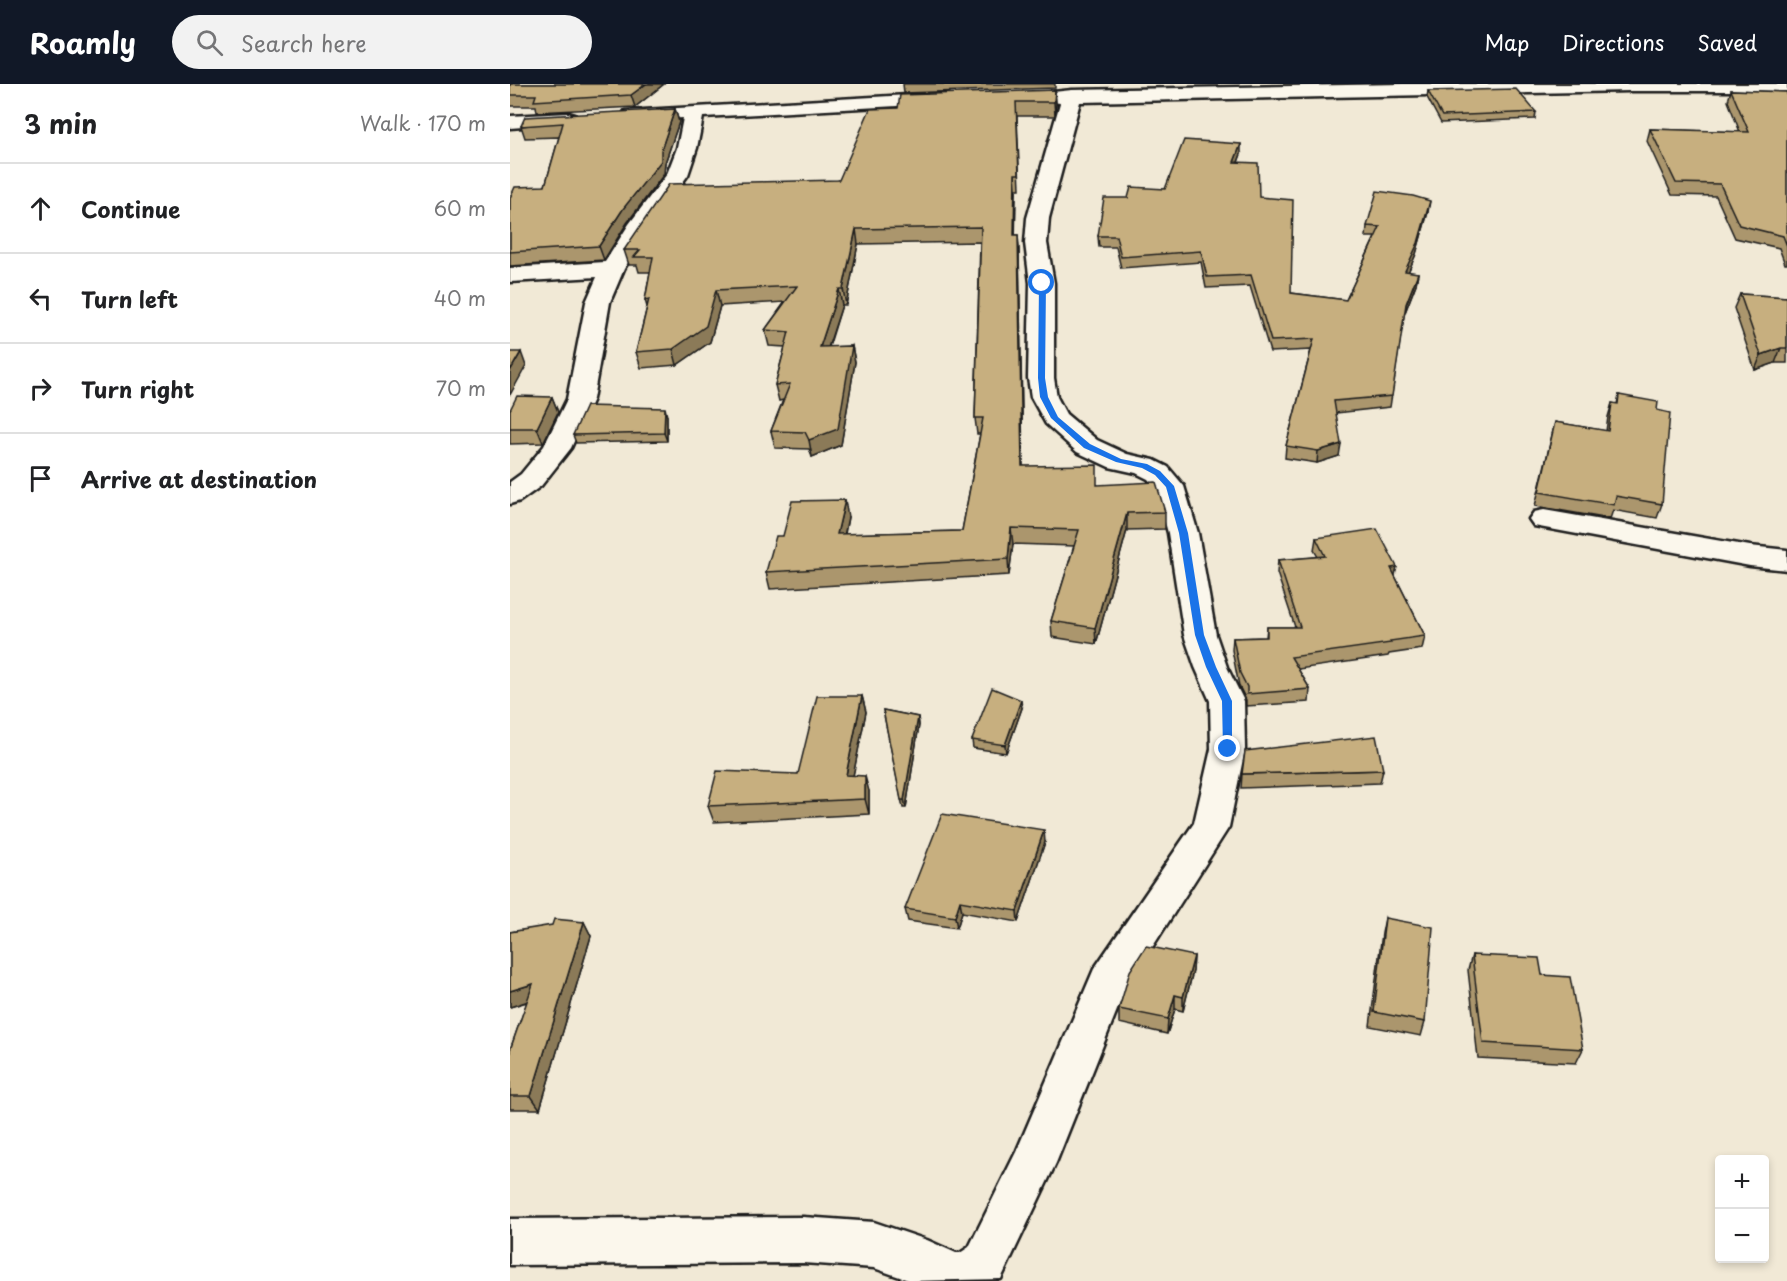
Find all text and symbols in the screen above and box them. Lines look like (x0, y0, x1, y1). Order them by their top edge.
search box (172, 15, 592, 69)
text: Roamly (30, 21, 136, 64)
icon: search (193, 26, 226, 59)
text: Search here (241, 26, 367, 59)
text: Map (1484, 26, 1529, 58)
text: Directions (1562, 26, 1664, 58)
text: Saved (1697, 26, 1757, 58)
text: 3 min (24, 104, 97, 143)
text: Walk · 170 m (360, 108, 486, 138)
icon: ahead (24, 192, 57, 225)
text: Continue (81, 192, 180, 225)
text: 60 m (434, 193, 486, 223)
route start (1028, 269, 1054, 295)
icon: left (24, 282, 57, 315)
text: Turn left (81, 282, 178, 315)
text: 40 m (434, 283, 486, 313)
icon: right (24, 372, 57, 405)
text: Turn right (81, 372, 194, 405)
text: 70 m (436, 373, 486, 403)
icon: arrive (24, 462, 57, 495)
text: Arrive at destination (81, 462, 317, 495)
route end (1214, 735, 1240, 761)
map controls (1715, 1155, 1769, 1263)
button: + (1715, 1155, 1769, 1209)
button: − (1715, 1209, 1769, 1263)

